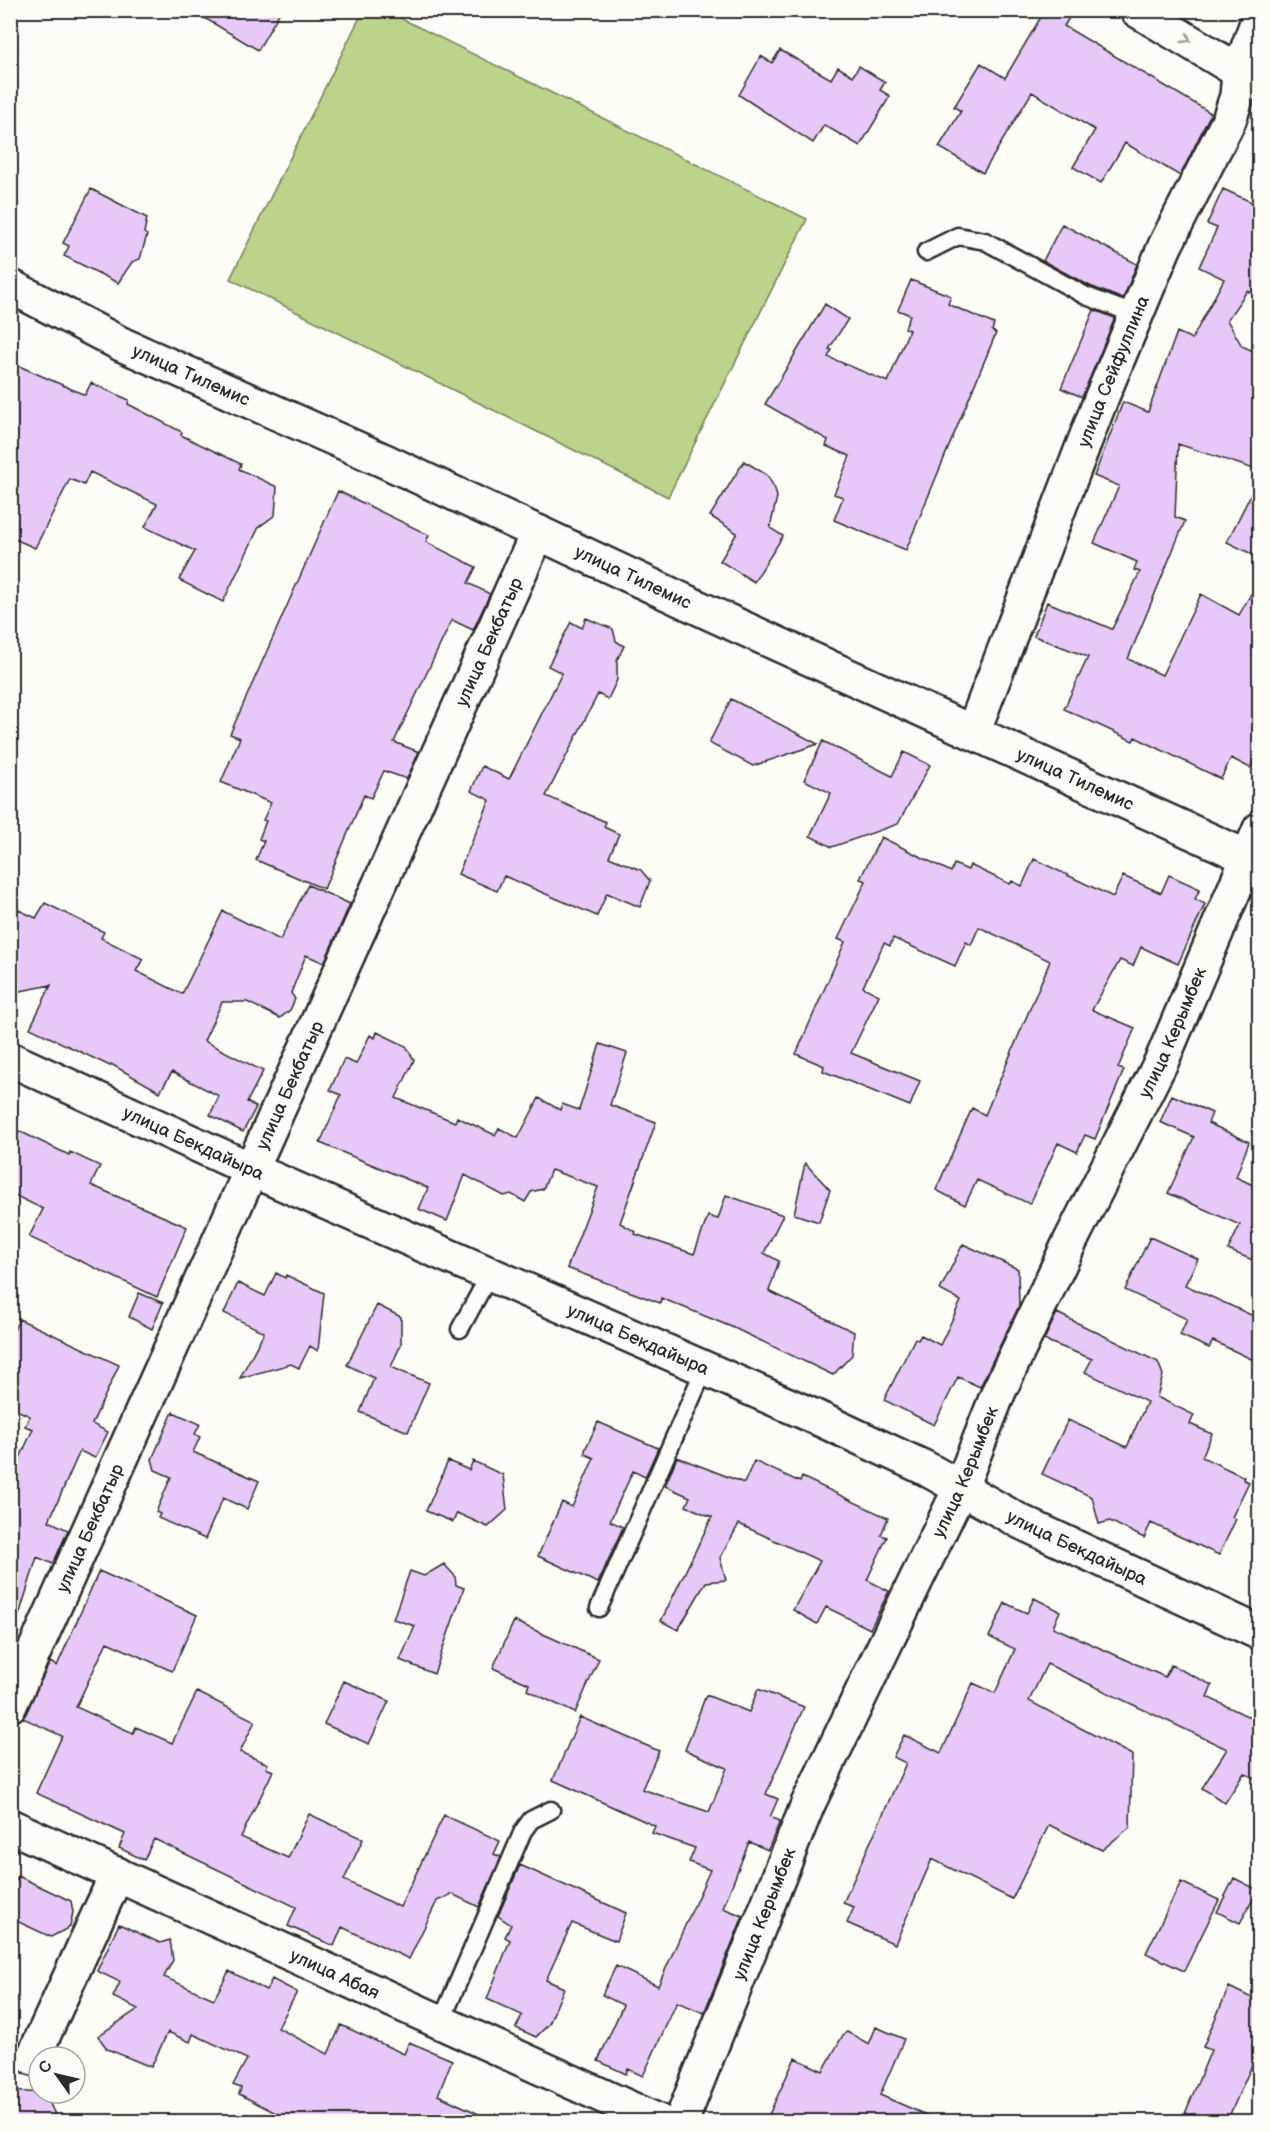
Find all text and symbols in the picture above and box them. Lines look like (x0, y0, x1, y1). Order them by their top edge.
one-way arrow (1181, 32, 1191, 44)
street label: улица Сейфуллина (1073, 292, 1154, 450)
street label: улица Тилемис (129, 340, 253, 411)
street label: улица Тилемис (571, 541, 695, 614)
street label: улица Бекбатыр (451, 574, 527, 710)
street label: улица Тилемис (1013, 744, 1137, 815)
street label: улица Керымбек (1135, 964, 1211, 1102)
street label: улица Бекбатыр (252, 1018, 328, 1153)
street label: улица Бекдайыра (120, 1102, 267, 1185)
street label: улица Бекдайыра (564, 1300, 712, 1380)
street label: улица Керымбек (928, 1403, 1003, 1541)
street label: улица Бекбатыр (52, 1461, 128, 1596)
street label: улица Бекдайыра (1003, 1506, 1151, 1590)
street label: улица Керымбек (729, 1844, 801, 1983)
street label: улица Абая (287, 1945, 383, 2004)
north arrow (27, 2045, 87, 2105)
text: С (35, 2058, 57, 2077)

